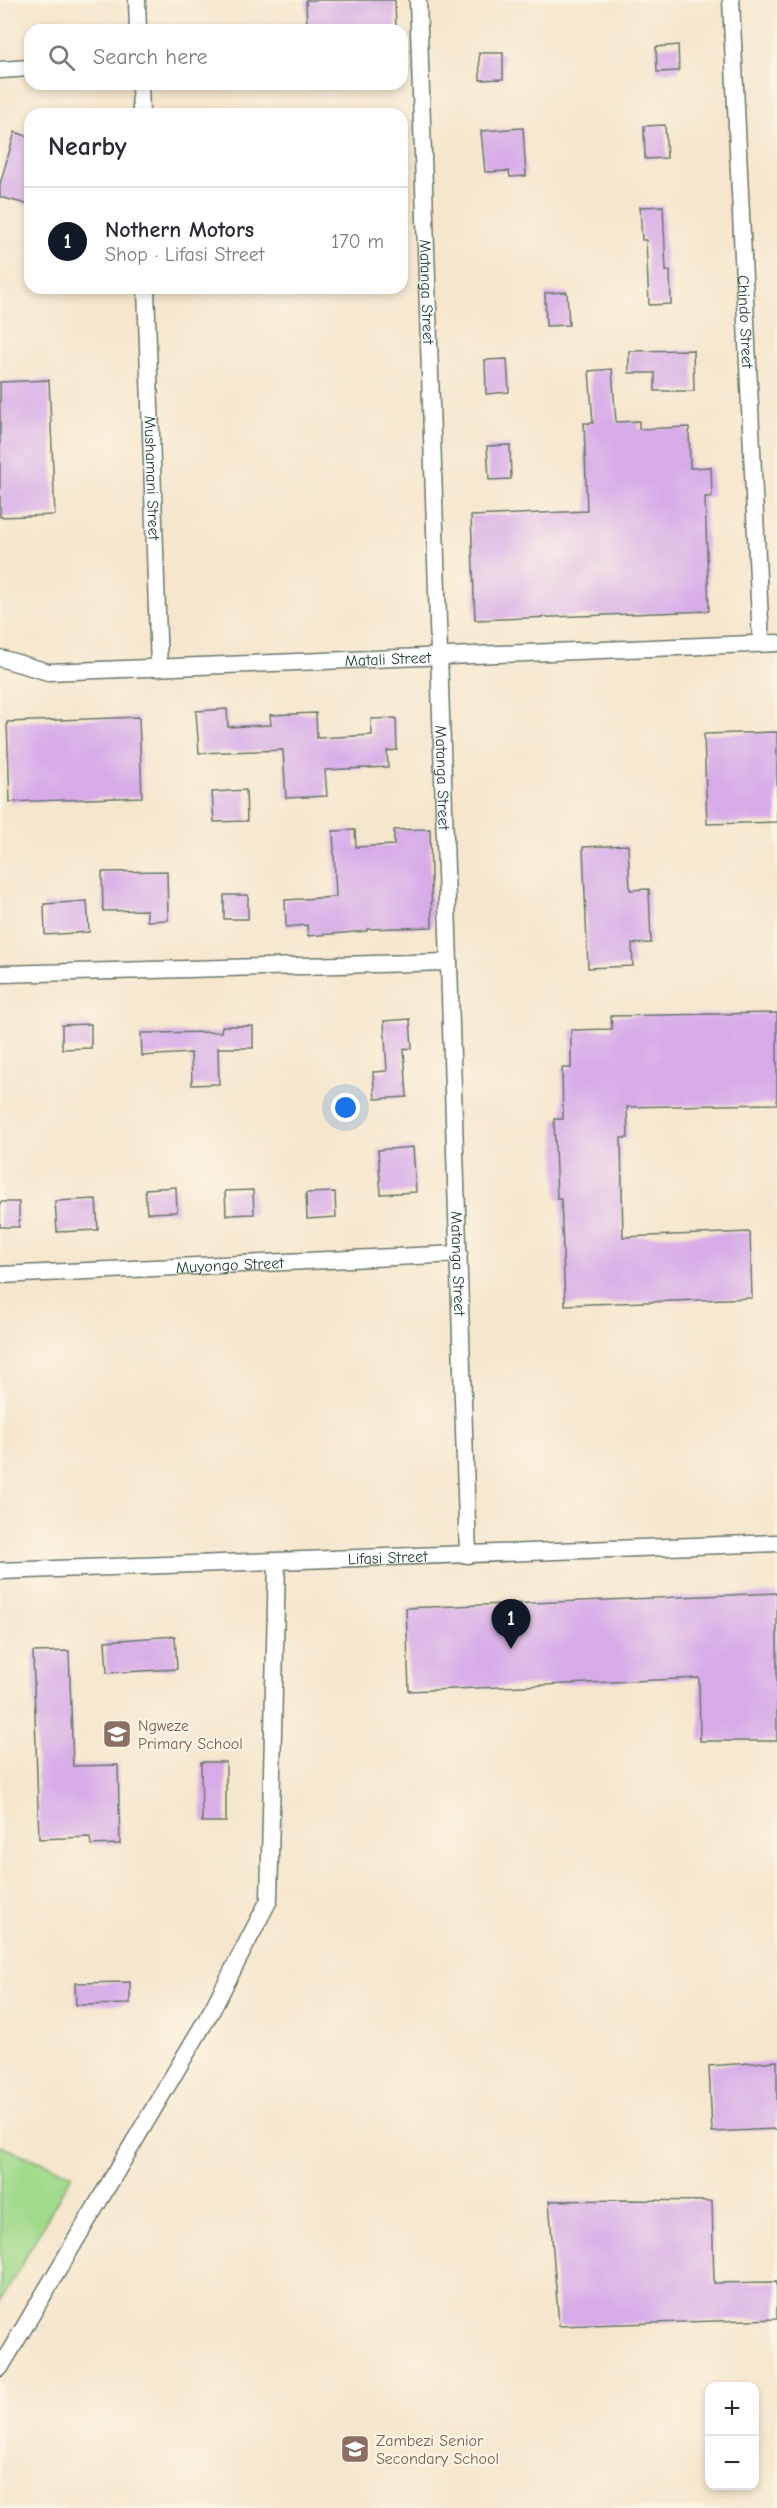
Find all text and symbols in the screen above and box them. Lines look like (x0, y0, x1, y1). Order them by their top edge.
search box (24, 24, 408, 90)
icon: search (45, 41, 78, 74)
text: Search here (93, 44, 208, 70)
text: Nearby (48, 132, 127, 162)
text: Nothern Motors (105, 217, 254, 243)
text: 1 (64, 230, 71, 253)
text: 170 m (331, 230, 384, 253)
street label: Matanga Street (416, 239, 437, 345)
text: Shop · Lifasi Street (105, 243, 265, 266)
street label: Chindo Street (734, 275, 756, 369)
street label: Mushamani Street (140, 415, 163, 541)
street label: Matali Street (344, 649, 432, 670)
street label: Matanga Street (431, 725, 453, 831)
your location (331, 1093, 360, 1122)
street label: Matanga Street (447, 1211, 468, 1317)
street label: Muyongo Street (175, 1254, 285, 1277)
street label: Lifasi Street (348, 1548, 428, 1568)
pin: 1 (492, 1600, 530, 1649)
place label: Ngweze Primary School (138, 1717, 243, 1753)
school or university icon: Ngweze Primary School (101, 1718, 133, 1750)
map controls (705, 2382, 759, 2490)
button: + (705, 2382, 759, 2436)
place label: Zambezi Senior Secondary School (376, 2432, 499, 2468)
school or university icon: Zambezi Senior Secondary School (339, 2433, 371, 2465)
button: − (705, 2436, 759, 2490)

